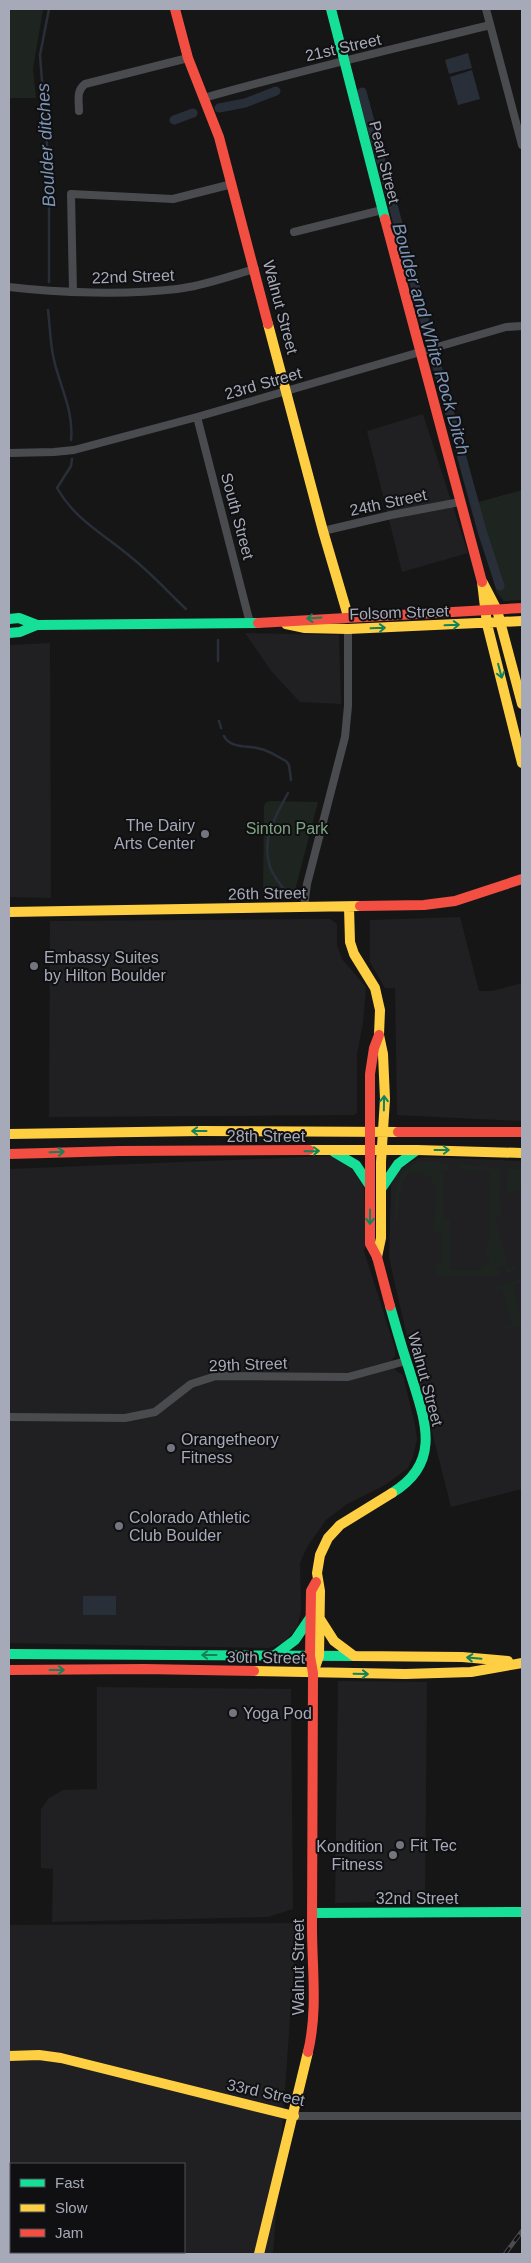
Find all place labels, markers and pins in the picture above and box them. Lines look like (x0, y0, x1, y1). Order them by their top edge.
place label: The Dairy Arts Center (114, 817, 196, 852)
marker: The Dairy Arts Center (199, 828, 211, 840)
place label: Embassy Suites by Hilton Boulder (44, 949, 167, 984)
marker: Embassy Suites by Hilton Boulder (28, 960, 40, 972)
place label: Orangetheory Fitness (181, 1431, 279, 1466)
marker: Orangetheory Fitness (165, 1442, 177, 1454)
place label: Colorado Athletic Club Boulder (129, 1509, 250, 1544)
marker: Colorado Athletic Club Boulder (113, 1520, 125, 1532)
place label: Yoga Pod (243, 1705, 312, 1722)
marker: Yoga Pod (227, 1707, 239, 1719)
place label: Fit Tec (410, 1837, 457, 1854)
place label: Kondition Fitness (316, 1838, 383, 1873)
marker: Fit Tec (394, 1839, 406, 1851)
marker: Kondition Fitness (387, 1849, 399, 1861)

